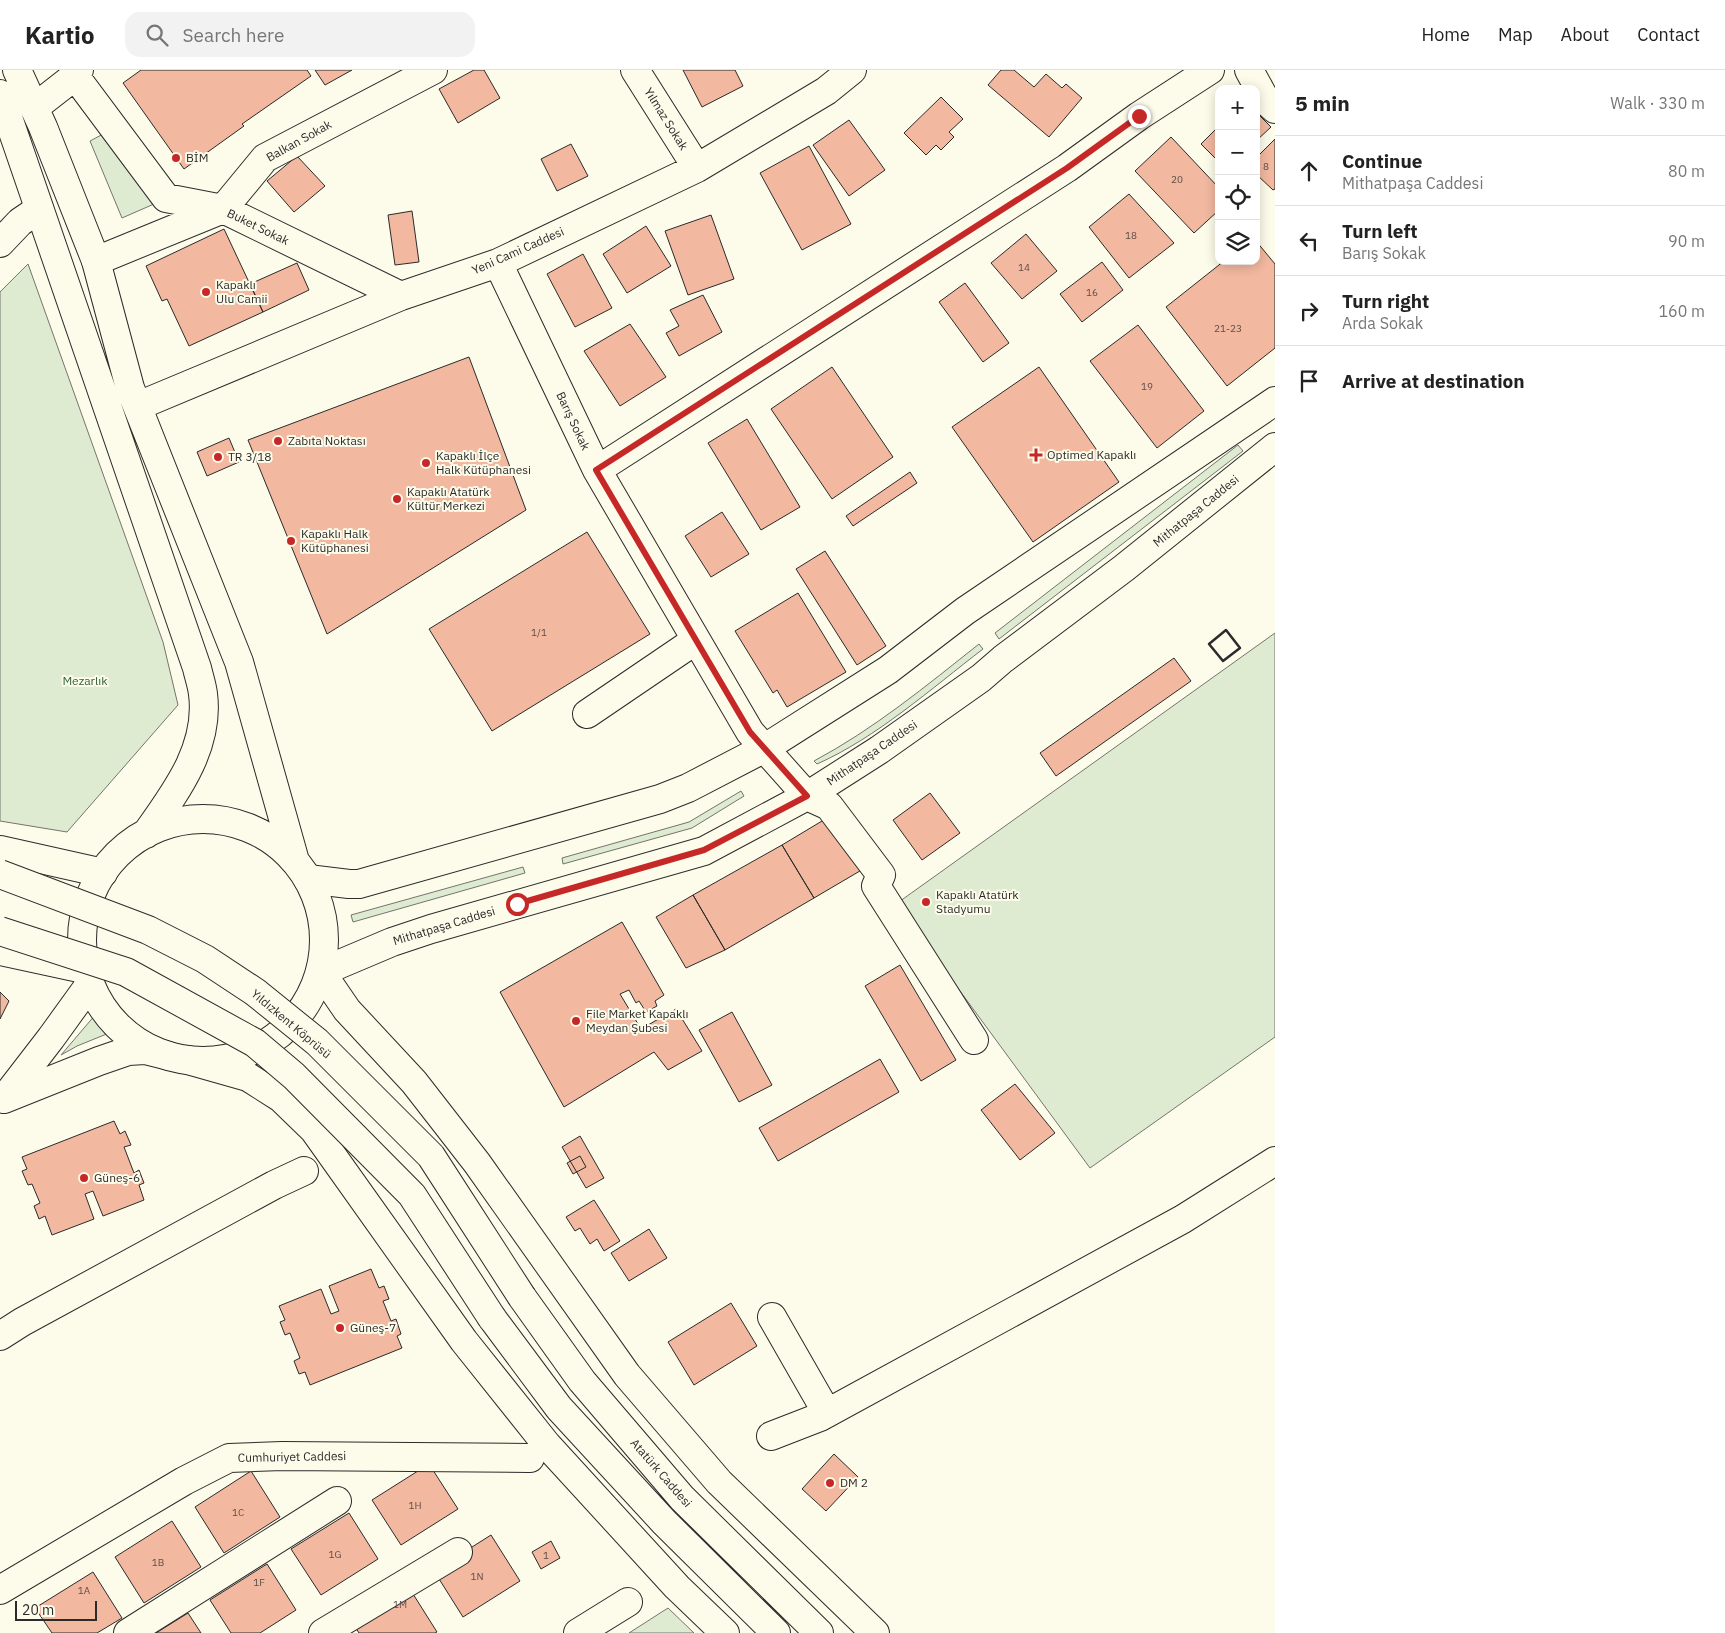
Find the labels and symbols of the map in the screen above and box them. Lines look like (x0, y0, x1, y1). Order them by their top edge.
street label: Yılmaz Sokak (641, 85, 692, 153)
route end (1128, 105, 1151, 128)
street label: Balkan Sokak (263, 116, 335, 165)
place label: BİM (186, 150, 208, 165)
marker: BİM (170, 152, 182, 164)
house number: 8 (1263, 160, 1269, 173)
house number: 20 (1171, 173, 1183, 186)
street label: Buket Sokak (225, 205, 292, 248)
street label: Yeni Cami Caddesi (469, 224, 566, 278)
house number: 18 (1125, 229, 1137, 242)
house number: 14 (1018, 261, 1030, 274)
place label: Kapaklı Ulu Camii (216, 277, 267, 306)
marker: Kapaklı Ulu Camii (200, 286, 212, 298)
house number: 16 (1086, 286, 1098, 299)
house number: 21-23 (1214, 322, 1242, 335)
house number: 19 (1141, 380, 1153, 393)
street label: Barış Sokak (553, 389, 594, 453)
place label: Zabıta Noktası (288, 433, 366, 448)
marker: Zabıta Noktası (272, 435, 284, 447)
place label: Optimed Kapaklı (1047, 447, 1136, 462)
place label: Kapaklı İlçe Halk Kütüphanesi (436, 448, 531, 477)
marker: Optimed Kapaklı (1029, 448, 1043, 462)
place label: TR 3/18 (228, 449, 272, 464)
marker: TR 3/18 (212, 451, 224, 463)
marker: Kapaklı İlçe Halk Kütüphanesi (420, 457, 432, 469)
street label: Mithatpaşa Caddesi (1150, 471, 1242, 550)
place label: Kapaklı Atatürk Kültür Merkezi (407, 484, 490, 513)
marker: Kapaklı Atatürk Kültür Merkezi (391, 493, 403, 505)
place label: Kapaklı Halk Kütüphanesi (301, 526, 369, 555)
marker: Kapaklı Halk Kütüphanesi (285, 535, 297, 547)
house number: 1/1 (531, 626, 547, 639)
park label: Mezarlık (62, 673, 108, 688)
street label: Mithatpaşa Caddesi (824, 717, 920, 788)
place label: Kapaklı Atatürk Stadyumu (936, 887, 1019, 916)
route start (506, 893, 529, 916)
marker: Kapaklı Atatürk Stadyumu (920, 896, 932, 908)
street label: Mithatpaşa Caddesi (391, 903, 497, 948)
street label: Yıldızkent Köprüsü (248, 986, 334, 1061)
place label: File Market Kapaklı Meydan Şubesi (586, 1006, 689, 1035)
marker: File Market Kapaklı Meydan Şubesi (570, 1015, 582, 1027)
place label: Güneş-6 (94, 1170, 140, 1185)
marker: Güneş-6 (78, 1172, 90, 1184)
place label: Güneş-7 (350, 1320, 396, 1335)
marker: Güneş-7 (334, 1322, 346, 1334)
street label: Atatürk Caddesi (627, 1435, 695, 1510)
street label: Cumhuriyet Caddesi (238, 1448, 346, 1465)
place label: DM 2 (840, 1475, 868, 1490)
marker: DM 2 (824, 1477, 836, 1489)
house number: 1H (408, 1499, 422, 1512)
house number: 1C (232, 1506, 244, 1519)
house number: 1G (329, 1548, 342, 1561)
house number: 1 (543, 1549, 549, 1562)
house number: 1B (152, 1556, 164, 1569)
house number: 1N (470, 1570, 484, 1583)
house number: 1F (253, 1576, 265, 1589)
house number: 1A (78, 1584, 91, 1597)
scale bar (15, 1598, 98, 1621)
house number: 1M (393, 1598, 407, 1611)

